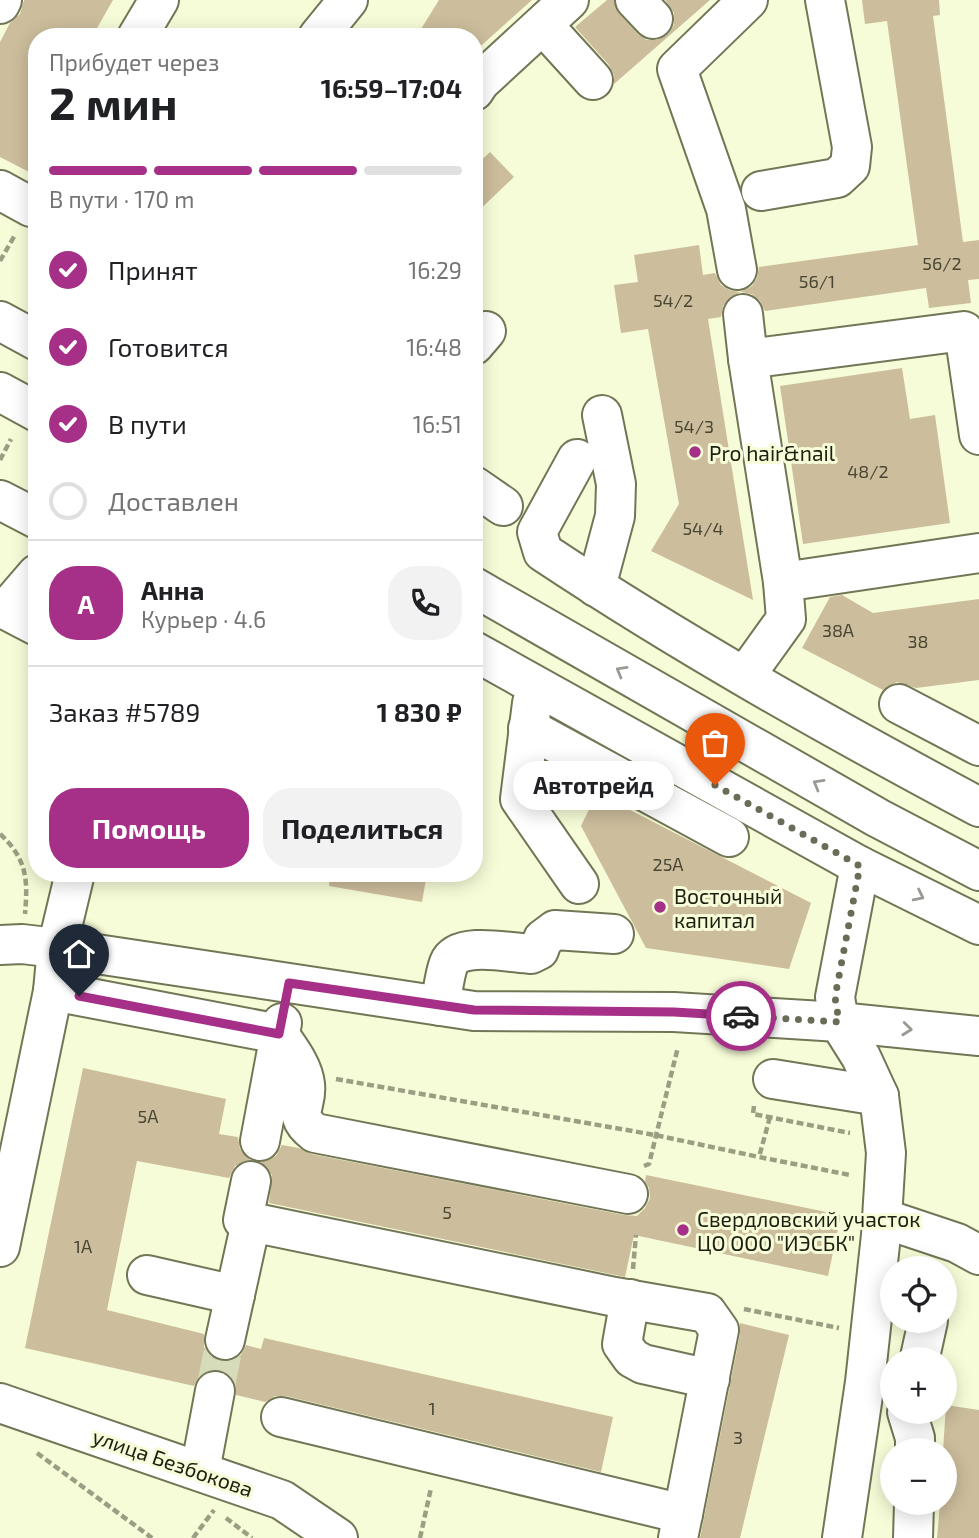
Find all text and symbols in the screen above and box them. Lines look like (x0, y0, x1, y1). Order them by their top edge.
text: Прибудет через (49, 48, 219, 76)
text: 16:59–17:04 (321, 72, 462, 103)
text: 2 мин (49, 74, 178, 129)
text: В пути · 170 m (49, 185, 194, 213)
icon: check (49, 251, 87, 289)
house number: 56/2 (922, 252, 962, 274)
text: Принят (108, 254, 198, 285)
text: 16:29 (408, 256, 462, 284)
house number: 56/1 (799, 270, 835, 292)
house number: 54/2 (653, 289, 693, 311)
icon: check (49, 328, 87, 366)
text: Готовится (108, 331, 229, 362)
text: 16:48 (406, 333, 462, 361)
icon: check (49, 405, 87, 443)
text: В пути (108, 408, 187, 439)
text: 16:51 (413, 410, 462, 438)
house number: 54/3 (674, 415, 714, 437)
place label: Pro hair&nail (709, 440, 836, 465)
marker: Pro hair&nail (687, 444, 703, 460)
house number: 48/2 (847, 460, 889, 482)
text: Доставлен (108, 485, 239, 516)
house number: 54/4 (682, 517, 724, 539)
button: phone (388, 566, 462, 640)
text: Анна (141, 574, 204, 605)
text: А (78, 588, 94, 619)
text: Курьер · 4.6 (141, 605, 266, 633)
house number: 38А (822, 619, 855, 641)
house number: 38 (908, 630, 928, 652)
one-way arrow (616, 666, 628, 679)
text: Заказ #5789 (49, 696, 200, 727)
text: 1 830 ₽ (377, 696, 462, 727)
pin (685, 713, 745, 785)
icon: bag (696, 724, 734, 762)
callout: Автотрейд (512, 760, 673, 810)
text: Автотрейд (533, 771, 654, 799)
one-way arrow (813, 779, 826, 792)
button: Помощь (49, 788, 249, 868)
button: Поделиться (263, 788, 462, 868)
house number: 25А (653, 853, 684, 875)
place label: Восточный капитал (674, 883, 782, 932)
one-way arrow (912, 887, 924, 901)
marker: Восточный капитал (652, 899, 668, 915)
pin (49, 924, 109, 996)
icon: home (60, 935, 98, 973)
courier (706, 981, 776, 1051)
icon: car (722, 997, 760, 1035)
one-way arrow (901, 1021, 912, 1036)
house number: 5А (138, 1105, 159, 1127)
house number: 5 (442, 1201, 452, 1223)
place label: Свердловский участок ЦО ООО "ИЭСБК" (697, 1206, 920, 1255)
marker: Свердловский участок ЦО ООО "ИЭСБК" (675, 1222, 691, 1238)
house number: 1А (74, 1235, 93, 1257)
map controls (880, 1256, 957, 1515)
button: locate (880, 1256, 957, 1333)
button: + (880, 1347, 957, 1424)
house number: 1 (428, 1397, 436, 1419)
street label: улица Безбокова (89, 1423, 257, 1502)
house number: 3 (733, 1426, 743, 1448)
button: − (880, 1438, 957, 1515)

